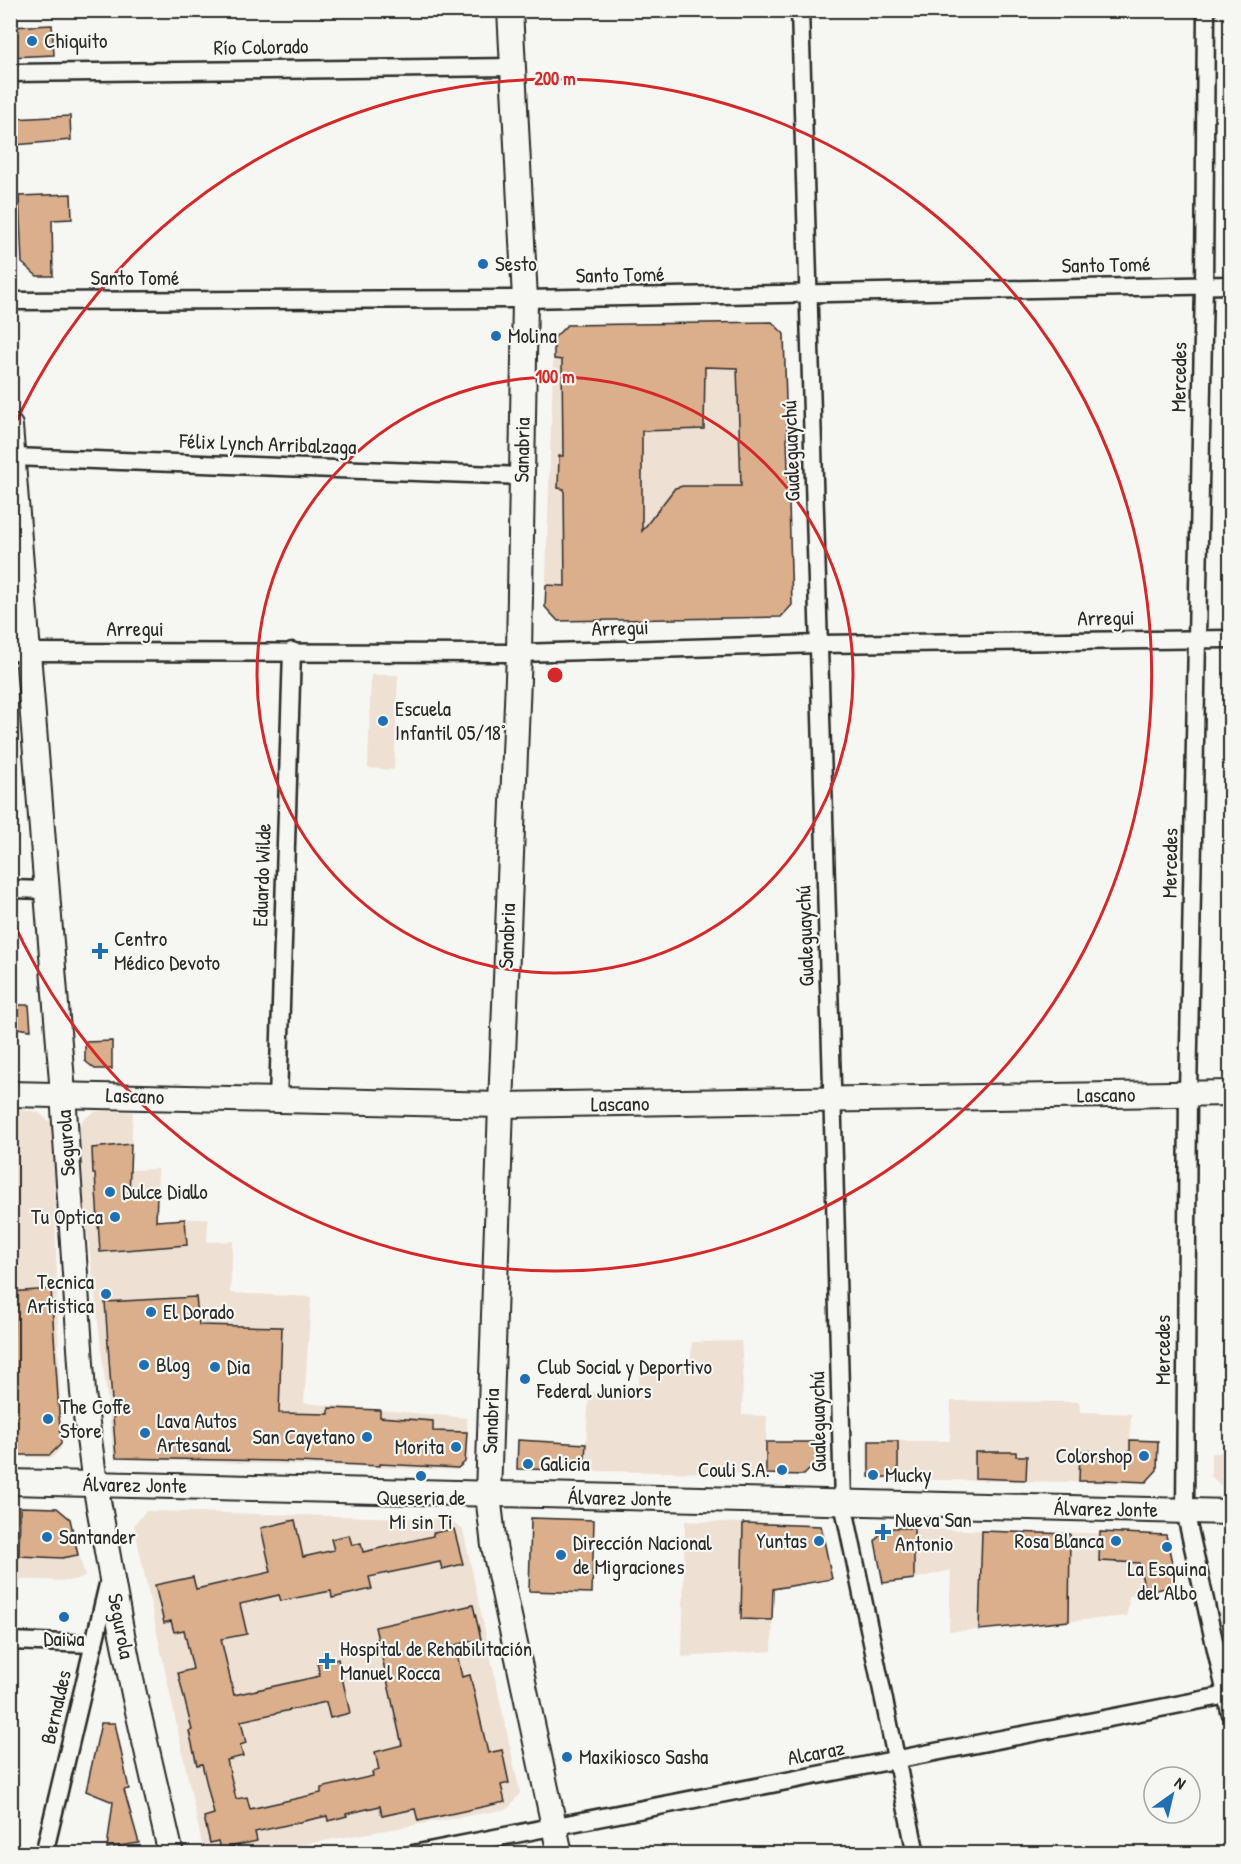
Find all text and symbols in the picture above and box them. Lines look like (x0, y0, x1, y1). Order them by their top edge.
place label: Chiquito (44, 26, 108, 55)
street label: Río Colorado (213, 31, 309, 62)
marker: Chiquito (25, 34, 39, 48)
text: 200 m (535, 66, 575, 91)
place label: Sesto (495, 249, 537, 278)
street label: Santo Tomé (1061, 249, 1151, 280)
marker: Sesto (476, 257, 490, 271)
street label: Santo Tomé (575, 259, 665, 290)
street label: Santo Tomé (91, 263, 179, 292)
place label: Molina (508, 321, 557, 350)
marker: Molina (489, 329, 503, 343)
street label: Mercedes (1163, 342, 1194, 412)
text: 100 m (535, 364, 575, 389)
street label: Gualeguaychú (774, 400, 807, 502)
street label: Sanabria (506, 417, 537, 483)
street label: Félix Lynch Arribalzaga (178, 426, 357, 461)
street label: Arregui (1077, 603, 1135, 632)
street label: Arregui (591, 612, 649, 643)
street label: Arregui (106, 614, 164, 643)
centre of rings (545, 665, 565, 685)
place label: Escuela Infantil 05/18° (395, 694, 506, 747)
marker: Escuela Infantil 05/18° (376, 714, 390, 728)
street label: Eduardo Wilde (245, 823, 278, 927)
street label: Mercedes (1154, 828, 1185, 898)
street label: Gualeguaychú (788, 885, 821, 987)
street label: Sanabria (491, 903, 522, 969)
place label: Centro Médico Devoto (114, 924, 220, 977)
marker: Centro Médico Devoto (91, 942, 109, 960)
street label: Lascano (1077, 1079, 1135, 1110)
street label: Lascano (105, 1080, 165, 1111)
street label: Lascano (591, 1088, 649, 1119)
street label: Segurola (49, 1109, 82, 1177)
place label: Dulce Diallo (122, 1177, 208, 1206)
marker: Dulce Diallo (103, 1185, 117, 1199)
place label: Tu Optica (31, 1202, 103, 1231)
marker: Tu Optica (108, 1210, 122, 1224)
place label: Tecnica Artistica (27, 1267, 94, 1320)
marker: Tecnica Artistica (99, 1287, 113, 1301)
place label: El Dorado (163, 1297, 234, 1326)
marker: El Dorado (144, 1305, 158, 1319)
street label: Mercedes (1148, 1315, 1177, 1385)
place label: Blog (156, 1350, 190, 1379)
place label: Dia (227, 1352, 250, 1381)
place label: Club Social y Deportivo Federal Juniors (536, 1352, 712, 1405)
marker: Blog (137, 1358, 151, 1372)
marker: Dia (208, 1360, 222, 1374)
street label: Gualeguaychú (802, 1371, 833, 1473)
marker: Club Social y Deportivo Federal Juniors (518, 1372, 532, 1386)
street label: Sanabria (475, 1388, 506, 1454)
place label: The Coffe Store (60, 1392, 131, 1445)
place label: Lava Autos Artesanal (157, 1406, 237, 1459)
marker: The Coffe Store (41, 1412, 55, 1426)
place label: San Cayetano (252, 1422, 355, 1451)
marker: Lava Autos Artesanal (138, 1426, 152, 1440)
marker: San Cayetano (360, 1430, 374, 1444)
place label: Morita (395, 1432, 444, 1461)
marker: Morita (449, 1440, 463, 1454)
place label: Colorshop (1056, 1441, 1132, 1470)
place label: Galicia (540, 1449, 590, 1478)
marker: Colorshop (1137, 1449, 1151, 1463)
place label: Couli S.A. (698, 1455, 770, 1484)
marker: Galicia (521, 1457, 535, 1471)
place label: Mucky (885, 1460, 932, 1489)
marker: Couli S.A. (775, 1463, 789, 1477)
marker: Mucky (866, 1468, 880, 1482)
street label: Álvarez Jonte (83, 1469, 187, 1500)
marker: Queseria de Mi sin Ti (414, 1469, 428, 1483)
street label: Álvarez Jonte (568, 1482, 672, 1513)
place label: Queseria de Mi sin Ti (376, 1483, 466, 1536)
street label: Álvarez Jonte (1054, 1493, 1158, 1524)
place label: Nueva San Antonio (895, 1505, 972, 1558)
place label: Santander (59, 1522, 136, 1551)
marker: Nueva San Antonio (876, 1525, 890, 1539)
place label: Yuntas (756, 1526, 807, 1555)
place label: Rosa Blanca (1015, 1526, 1104, 1555)
place label: Dirección Nacional de Migraciones (573, 1528, 712, 1581)
marker: Santander (40, 1530, 54, 1544)
marker: Yuntas (812, 1534, 826, 1548)
marker: Rosa Blanca (1109, 1534, 1123, 1548)
marker: La Esquina del Albo (1160, 1540, 1174, 1554)
marker: Dirección Nacional de Migraciones (554, 1548, 568, 1562)
place label: La Esquina del Albo (1128, 1554, 1206, 1607)
street label: Segurola (101, 1591, 142, 1661)
marker: Daiwa (57, 1610, 71, 1624)
place label: Daiwa (44, 1624, 84, 1653)
place label: Hospital de Rehabilitación Manuel Rocca (340, 1634, 532, 1687)
marker: Hospital de Rehabilitación Manuel Rocca (318, 1652, 336, 1670)
street label: Bernaldes (33, 1667, 78, 1747)
street label: Alcaraz (785, 1733, 847, 1772)
place label: Maxikiosco Sasha (579, 1742, 708, 1771)
marker: Maxikiosco Sasha (560, 1750, 574, 1764)
north arrow (1142, 1765, 1202, 1825)
text: N (1171, 1771, 1190, 1794)

